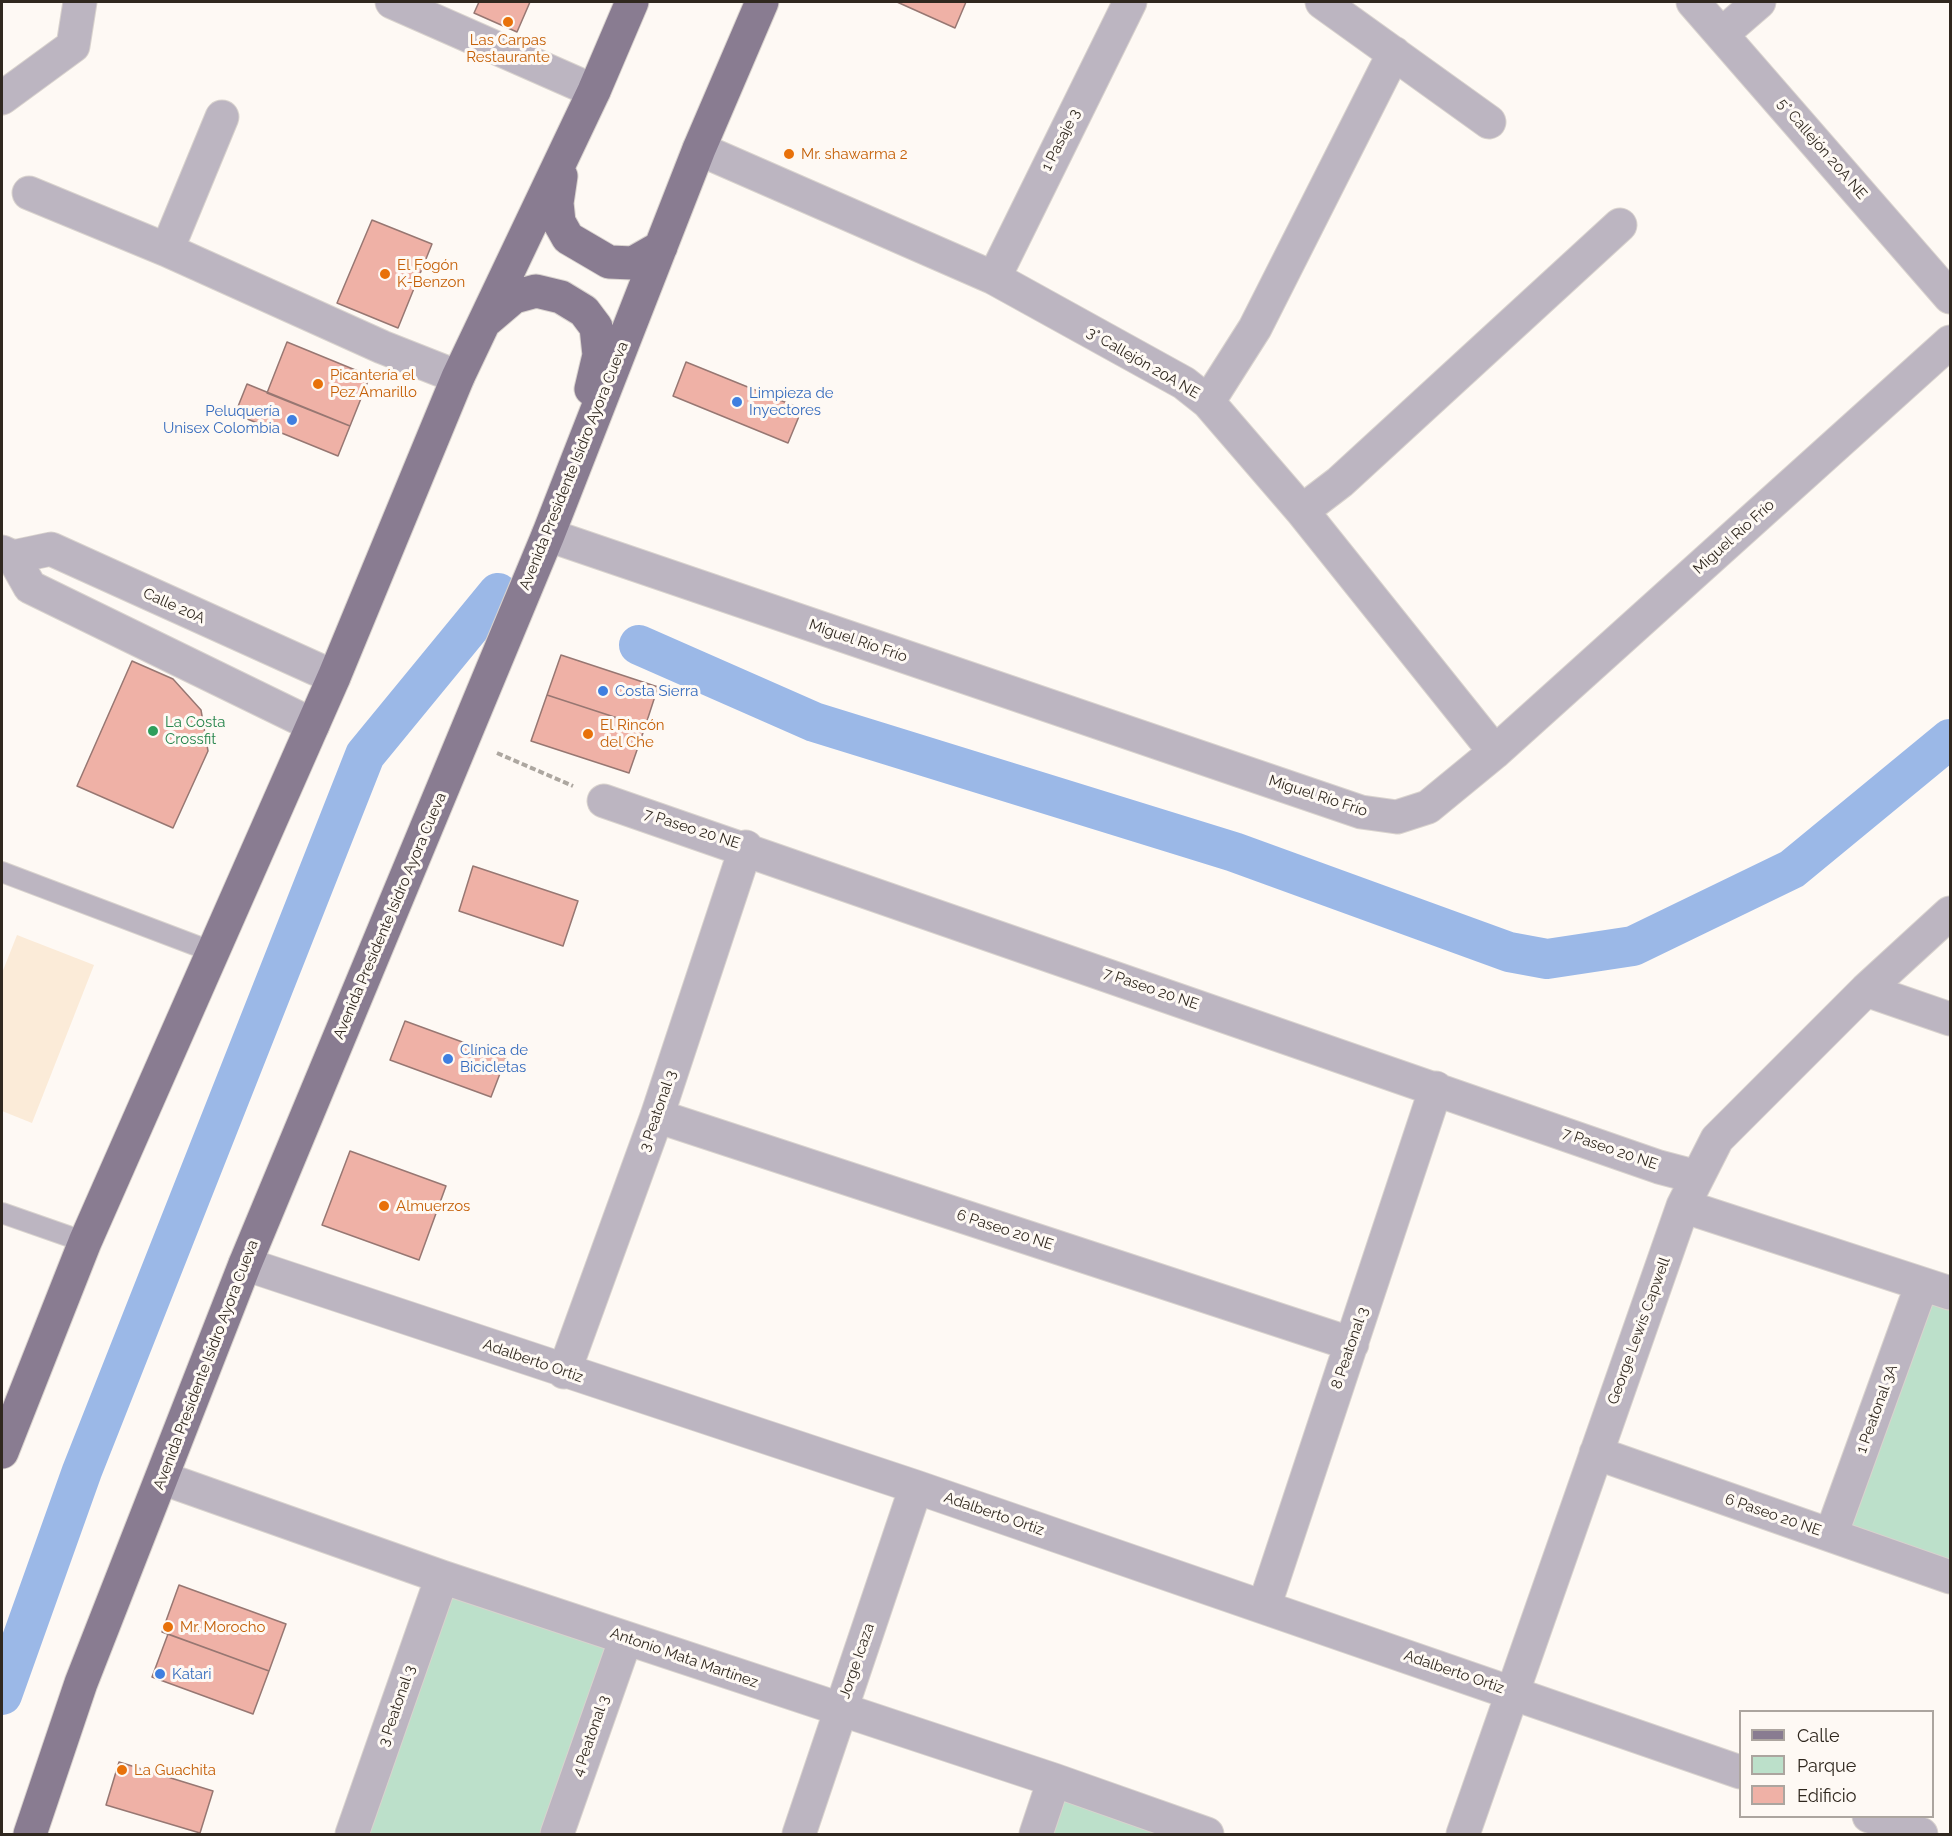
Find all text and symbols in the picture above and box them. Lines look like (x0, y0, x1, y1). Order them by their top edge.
marker: Las Carpas Restaurante (501, 15, 515, 29)
place label: Las Carpas Restaurante (466, 31, 550, 66)
street label: 5° Callejón 20A NE (1773, 95, 1871, 203)
street label: 1 Pasaje 3 (1038, 106, 1084, 174)
place label: Mr. shawarma 2 (801, 145, 908, 163)
marker: Mr. shawarma 2 (782, 147, 796, 161)
place label: El Fogón K-Benzon (397, 256, 465, 291)
marker: El Fogón K-Benzon (378, 267, 392, 281)
street label: 3° Callejón 20A NE (1083, 323, 1203, 403)
street label: Avenida Presidente Isidro Ayora Cueva (516, 339, 632, 593)
place label: Picantería el Pez Amarillo (330, 366, 417, 401)
marker: Picantería el Pez Amarillo (311, 377, 325, 391)
place label: Limpieza de Inyectores (749, 384, 834, 419)
marker: Limpieza de Inyectores (730, 395, 744, 409)
place label: Peluquería Unisex Colombia (163, 402, 280, 437)
marker: Peluquería Unisex Colombia (285, 413, 299, 427)
street label: Miguel Río Frío (1690, 496, 1778, 578)
street label: Calle 20A (140, 584, 208, 628)
street label: Miguel Río Frío (806, 616, 910, 666)
place label: Costa Sierra (615, 682, 698, 700)
marker: Costa Sierra (596, 684, 610, 698)
place label: La Costa Crossfit (165, 713, 225, 748)
place label: El Rincón del Che (600, 716, 665, 751)
marker: La Costa Crossfit (146, 724, 160, 738)
marker: El Rincón del Che (581, 727, 595, 741)
street label: Miguel Río Frío (1266, 772, 1370, 820)
street label: Avenida Presidente Isidro Ayora Cueva (330, 790, 450, 1042)
street label: 7 Paseo 20 NE (642, 805, 742, 853)
street label: 7 Paseo 20 NE (1101, 964, 1201, 1014)
place label: Clínica de Bicicletas (460, 1041, 528, 1076)
marker: Clínica de Bicicletas (441, 1052, 455, 1066)
street label: 3 Peatonal 3 (636, 1068, 680, 1154)
street label: 7 Paseo 20 NE (1560, 1124, 1660, 1174)
place label: Almuerzos (396, 1197, 470, 1215)
marker: Almuerzos (377, 1199, 391, 1213)
street label: 6 Paseo 20 NE (954, 1206, 1056, 1254)
street label: Avenida Presidente Isidro Ayora Cueva (150, 1238, 262, 1492)
street label: George Lewis Capwell (1604, 1255, 1674, 1407)
street label: 8 Peatonal 3 (1328, 1305, 1372, 1391)
street label: Adalberto Ortiz (481, 1335, 585, 1387)
street label: 1 Peatonal 3A (1853, 1362, 1901, 1456)
street label: Adalberto Ortiz (942, 1488, 1046, 1540)
street label: 6 Paseo 20 NE (1722, 1490, 1824, 1540)
place label: Mr. Morocho (180, 1618, 265, 1636)
marker: Mr. Morocho (161, 1620, 175, 1634)
street label: Jorge Icaza (836, 1621, 878, 1701)
street label: Antonio Mata Martínez (608, 1624, 760, 1692)
street label: Adalberto Ortiz (1402, 1646, 1506, 1698)
street label: 3 Peatonal 3 (375, 1663, 419, 1749)
place label: Katari (172, 1665, 211, 1683)
marker: Katari (153, 1667, 167, 1681)
street label: 4 Peatonal 3 (569, 1693, 613, 1779)
legend (1739, 1710, 1934, 1818)
text: Calle (1797, 1725, 1840, 1746)
text: Parque (1797, 1755, 1856, 1776)
place label: La Guachita (134, 1761, 216, 1779)
marker: La Guachita (115, 1763, 129, 1777)
text: Edificio (1797, 1785, 1856, 1806)

